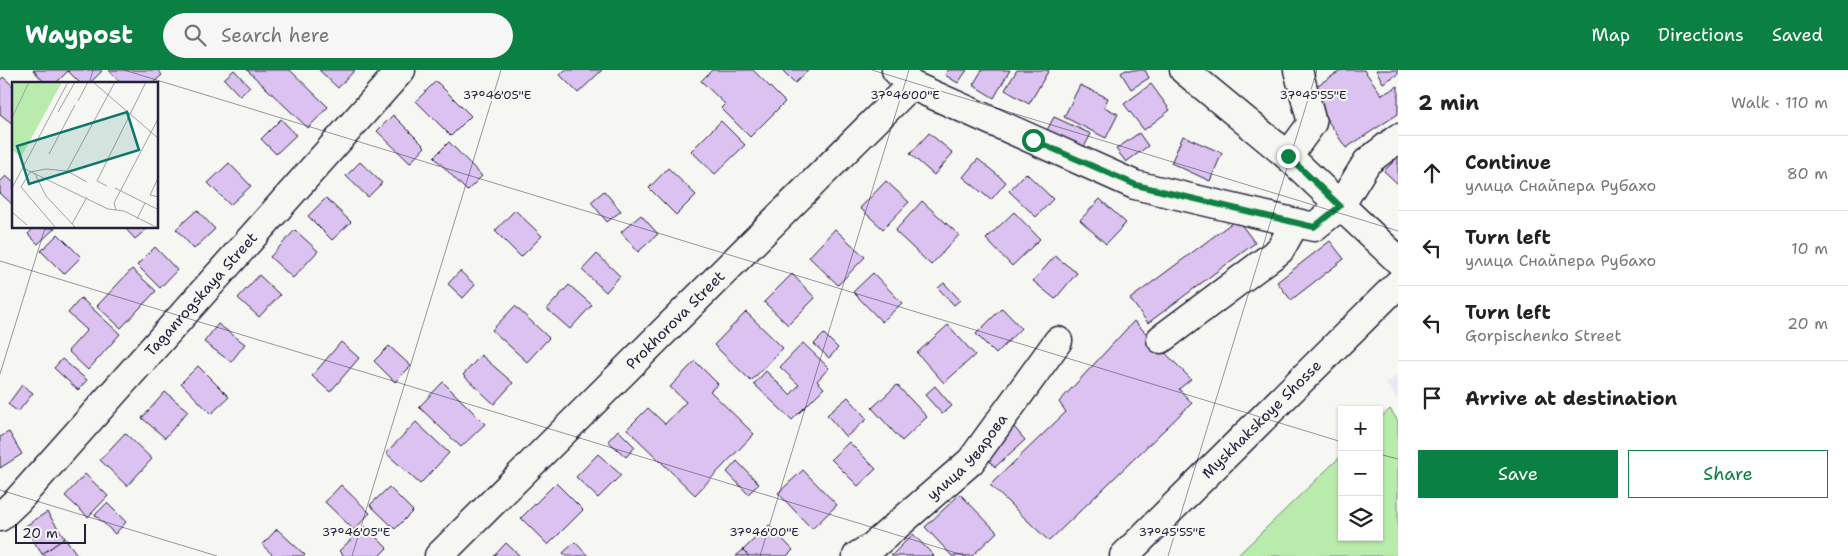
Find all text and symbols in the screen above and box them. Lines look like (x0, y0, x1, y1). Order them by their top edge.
search box (163, 13, 513, 58)
text: Waypost (25, 19, 133, 51)
icon: search (181, 21, 209, 49)
text: Search here (221, 23, 329, 48)
text: Map (1592, 23, 1630, 47)
text: Directions (1658, 23, 1744, 47)
text: Saved (1772, 23, 1823, 47)
inset map (12, 82, 159, 229)
text: 37°46'05"E (463, 87, 531, 103)
text: 37°46'00"E (870, 87, 940, 103)
text: 37°45'55"E (1280, 87, 1346, 103)
text: 2 min (1418, 89, 1479, 117)
text: Walk · 110 m (1731, 92, 1828, 113)
route start (1022, 129, 1045, 152)
route end (1277, 145, 1300, 168)
text: Continue (1465, 150, 1551, 175)
icon: ahead (1418, 159, 1446, 187)
text: 80 m (1787, 163, 1828, 184)
text: улица Снайпера Рубахо (1465, 175, 1656, 196)
text: Turn left (1465, 225, 1551, 250)
street label: Taganrogskaya Street (140, 228, 262, 361)
icon: left (1418, 234, 1446, 262)
text: 10 m (1791, 238, 1828, 259)
text: улица Снайпера Рубахо (1465, 250, 1656, 271)
street label: Prokhorova Street (622, 266, 729, 374)
text: Turn left (1465, 300, 1551, 325)
icon: left (1418, 309, 1446, 337)
text: 20 m (1787, 313, 1828, 334)
text: Gorpischenko Street (1465, 325, 1621, 346)
street label: Myskhakskoye Shosse (1198, 356, 1326, 483)
icon: arrive (1418, 384, 1446, 412)
text: Arrive at destination (1465, 386, 1677, 411)
map controls (1338, 406, 1383, 541)
button: + (1338, 406, 1383, 451)
street label: улица Уварова (923, 409, 1012, 505)
button: Save (1418, 450, 1618, 498)
button: Share (1628, 450, 1828, 498)
button: − (1338, 451, 1383, 496)
button: layers (1338, 496, 1383, 541)
scale bar (15, 521, 86, 544)
text: 20 m (22, 524, 58, 542)
text: 37°46'05"E (322, 524, 390, 540)
text: 37°46'00"E (729, 524, 799, 540)
text: 37°45'55"E (1139, 524, 1205, 540)

